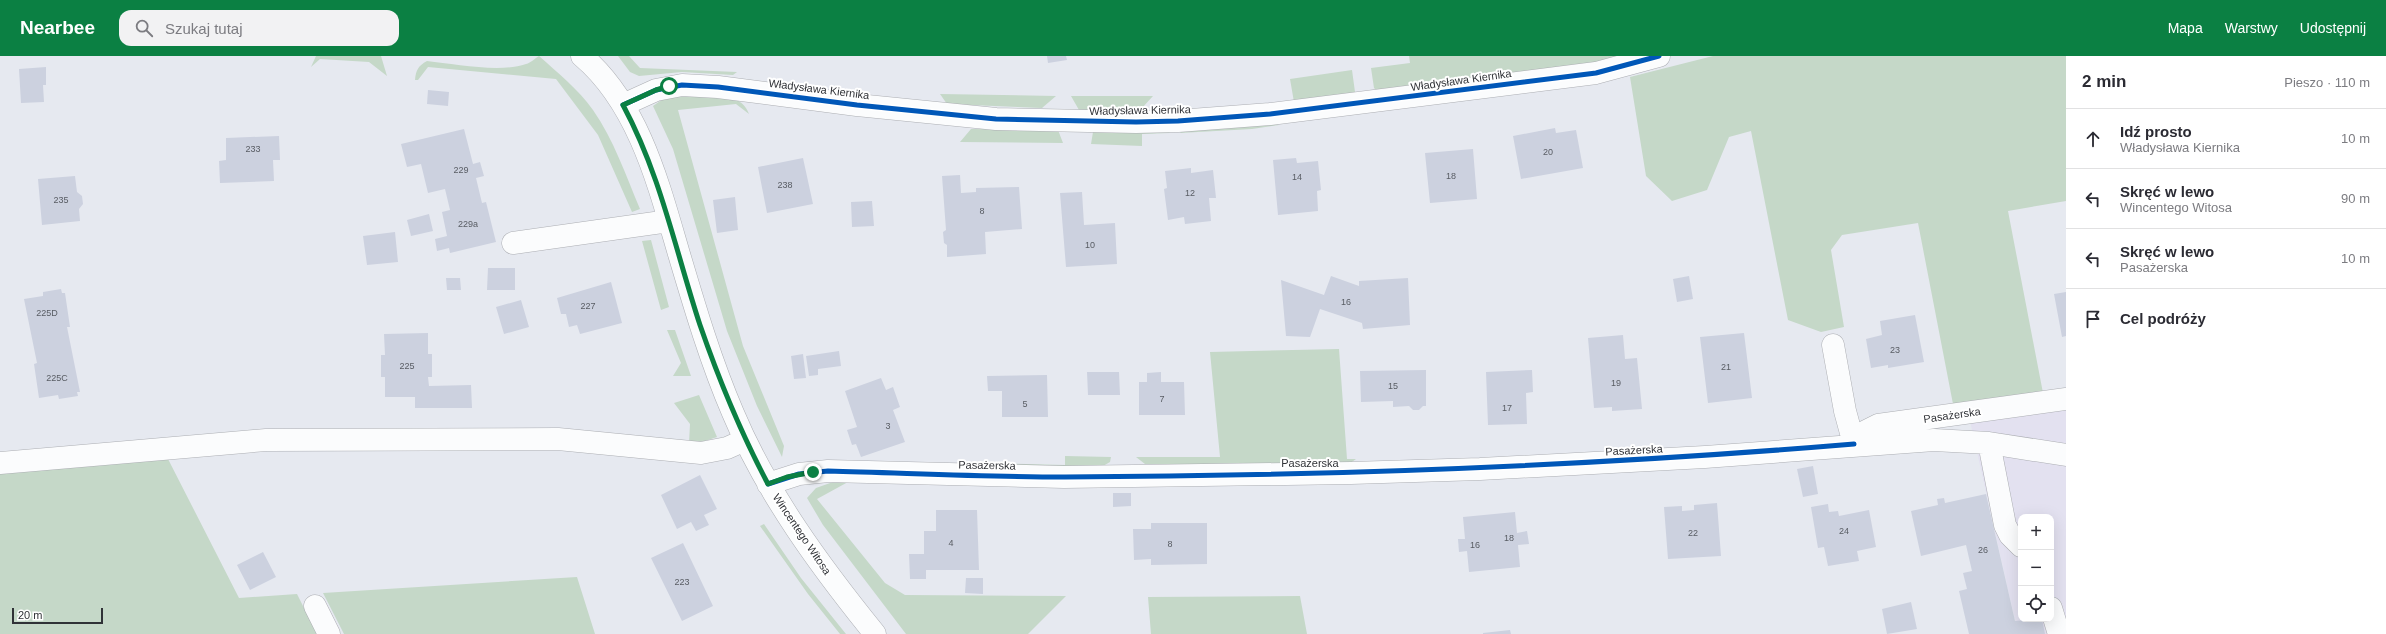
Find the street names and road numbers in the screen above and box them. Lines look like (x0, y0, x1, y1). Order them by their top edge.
street label: Władysława Kiernika (1410, 67, 1513, 93)
street label: Władysława Kiernika (768, 77, 871, 101)
street label: Władysława Kiernika (1089, 103, 1192, 117)
street label: Pasażerska (1923, 405, 1982, 425)
street label: Pasażerska (1605, 442, 1664, 457)
street label: Pasażerska (1281, 457, 1340, 469)
street label: Pasażerska (958, 458, 1017, 472)
street label: Wincentego Witosa (771, 491, 834, 577)

